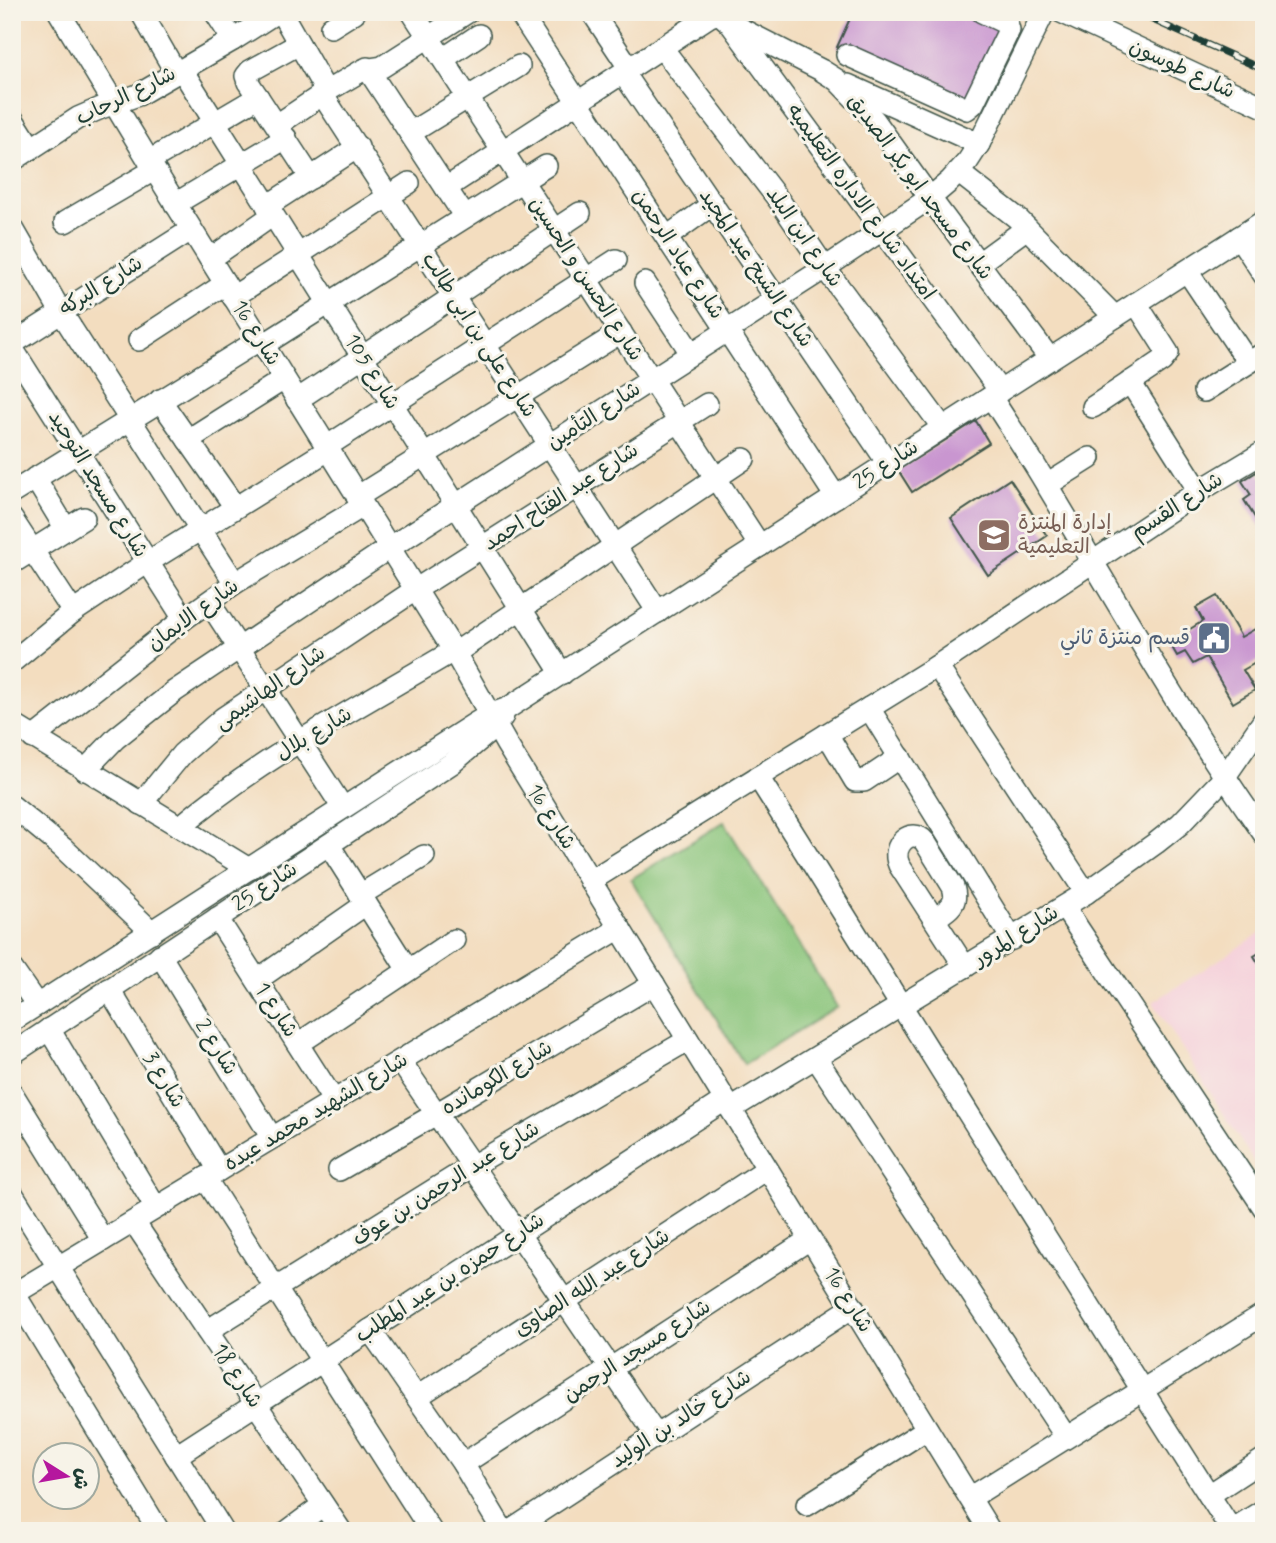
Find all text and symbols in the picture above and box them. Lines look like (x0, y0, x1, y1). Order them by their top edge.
street label: شارع طوسون (1125, 32, 1239, 106)
street label: شارع الرحاب (71, 60, 181, 132)
street label: شارع مسجد ابو بكر الصديق (841, 88, 999, 286)
street label: امتداد شارع الاداره التعليميه (780, 98, 942, 306)
street label: شارع ابن البلد (759, 181, 849, 293)
street label: شارع عباد الرحمن (625, 183, 731, 325)
street label: شارع الشيخ عبد المجيد (692, 183, 820, 353)
street label: شارع الحسن و الحسين (522, 191, 650, 367)
street label: شارع على بن ابى طالب (415, 247, 543, 423)
street label: شارع البركه (54, 249, 148, 323)
street label: شارع 16 (225, 295, 287, 371)
street label: شارع 105 (338, 329, 406, 415)
street label: شارع التأمين (542, 375, 646, 457)
street label: شارع مسجد التوحيد (41, 405, 155, 563)
street label: شارع 25 (848, 433, 924, 497)
street label: شارع عبد الفتاح احمد (478, 436, 644, 558)
street label: شارع القسم (1126, 466, 1229, 547)
place label: إدارة المنتزة التعليمية (1018, 509, 1111, 561)
school or university icon: إدارة المنتزة التعليمية (975, 516, 1013, 554)
street label: شارع الايمان (141, 572, 245, 658)
public building icon: قسم منتزة ثاني (1195, 619, 1233, 657)
place label: قسم منتزة ثاني (1060, 624, 1190, 656)
street label: شارع الهاشيمى (209, 639, 331, 737)
street label: شارع بلال (271, 700, 357, 768)
street label: شارع 16 (520, 779, 582, 855)
street label: شارع 25 (227, 855, 303, 919)
street label: شارع المرور (966, 899, 1064, 974)
street label: شارع 1 (248, 977, 304, 1043)
street label: شارع 2 (188, 1014, 244, 1080)
street label: شارع الكومانده (436, 1034, 558, 1122)
street label: شارع الشهيد محمد عبده (219, 1046, 413, 1178)
street label: شارع 3 (136, 1047, 192, 1113)
street label: شارع عبد الرحمن بن عوف (347, 1115, 545, 1253)
street label: شارع حمزه بن عبد المطلب (350, 1206, 550, 1350)
street label: شارع عبد الله الصاوى (509, 1222, 675, 1344)
street label: شارع 16 (817, 1262, 879, 1338)
street label: شارع مسجد الرحمن (558, 1293, 716, 1409)
street label: شارع 18 (205, 1338, 269, 1414)
street label: شارع خالد بن الوليد (605, 1363, 757, 1475)
north arrow (32, 1442, 102, 1512)
text: ش (67, 1466, 95, 1492)

